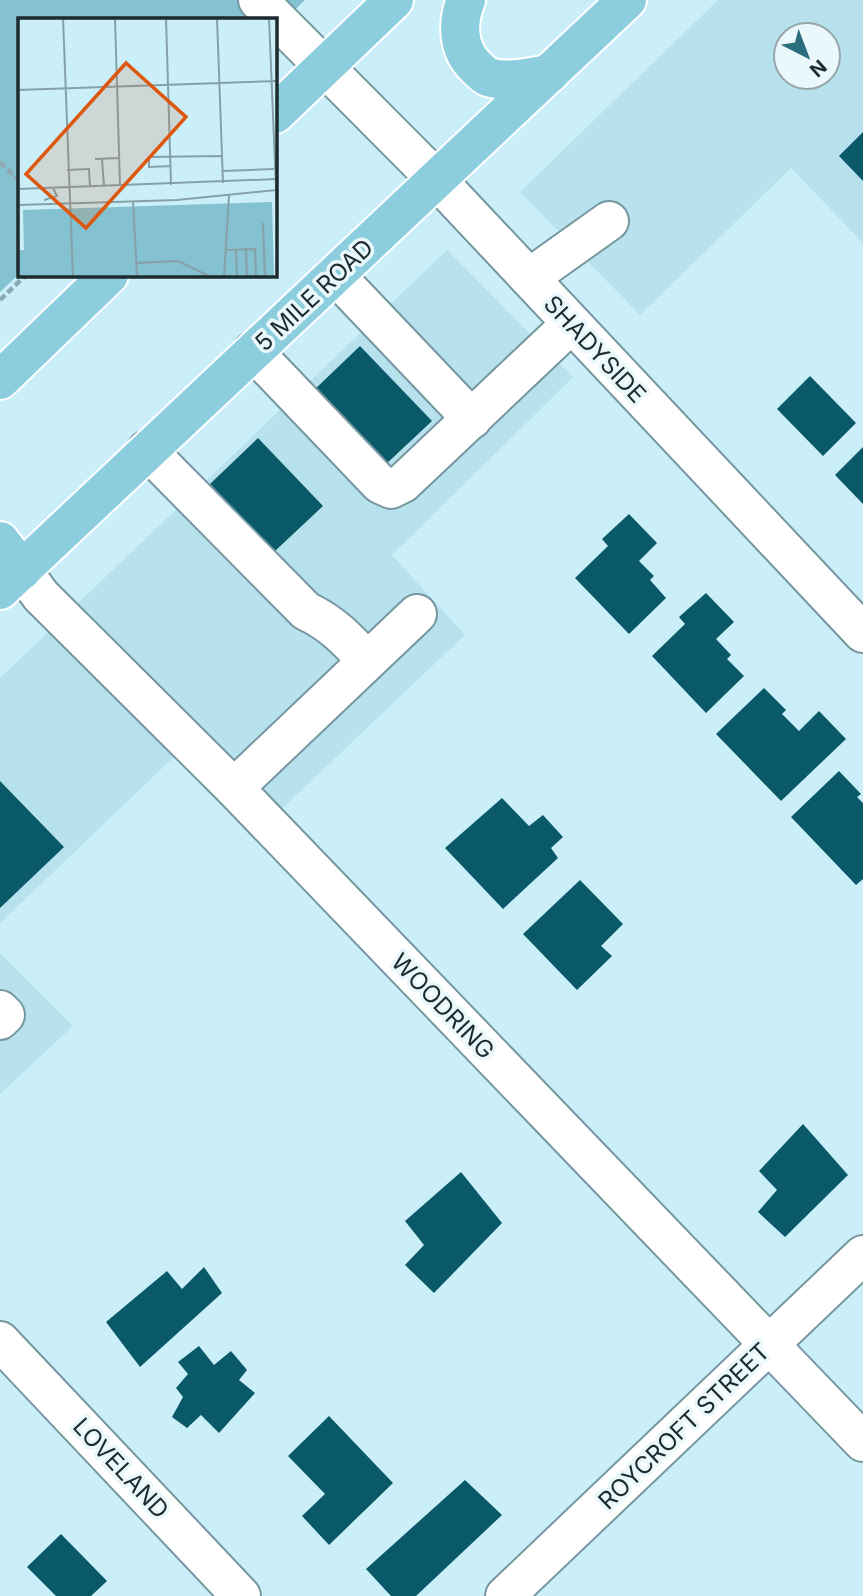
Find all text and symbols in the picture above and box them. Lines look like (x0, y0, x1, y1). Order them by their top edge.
inset map (18, 18, 276, 276)
north arrow (772, 21, 842, 91)
text: N (805, 55, 831, 82)
street label: 5 MILE ROAD (249, 233, 379, 357)
street label: SHADYSIDE (538, 289, 652, 409)
street label: WOODRING (385, 947, 501, 1065)
street label: ROYCROFT STREET (592, 1337, 776, 1515)
street label: LOVELAND (67, 1412, 175, 1524)

